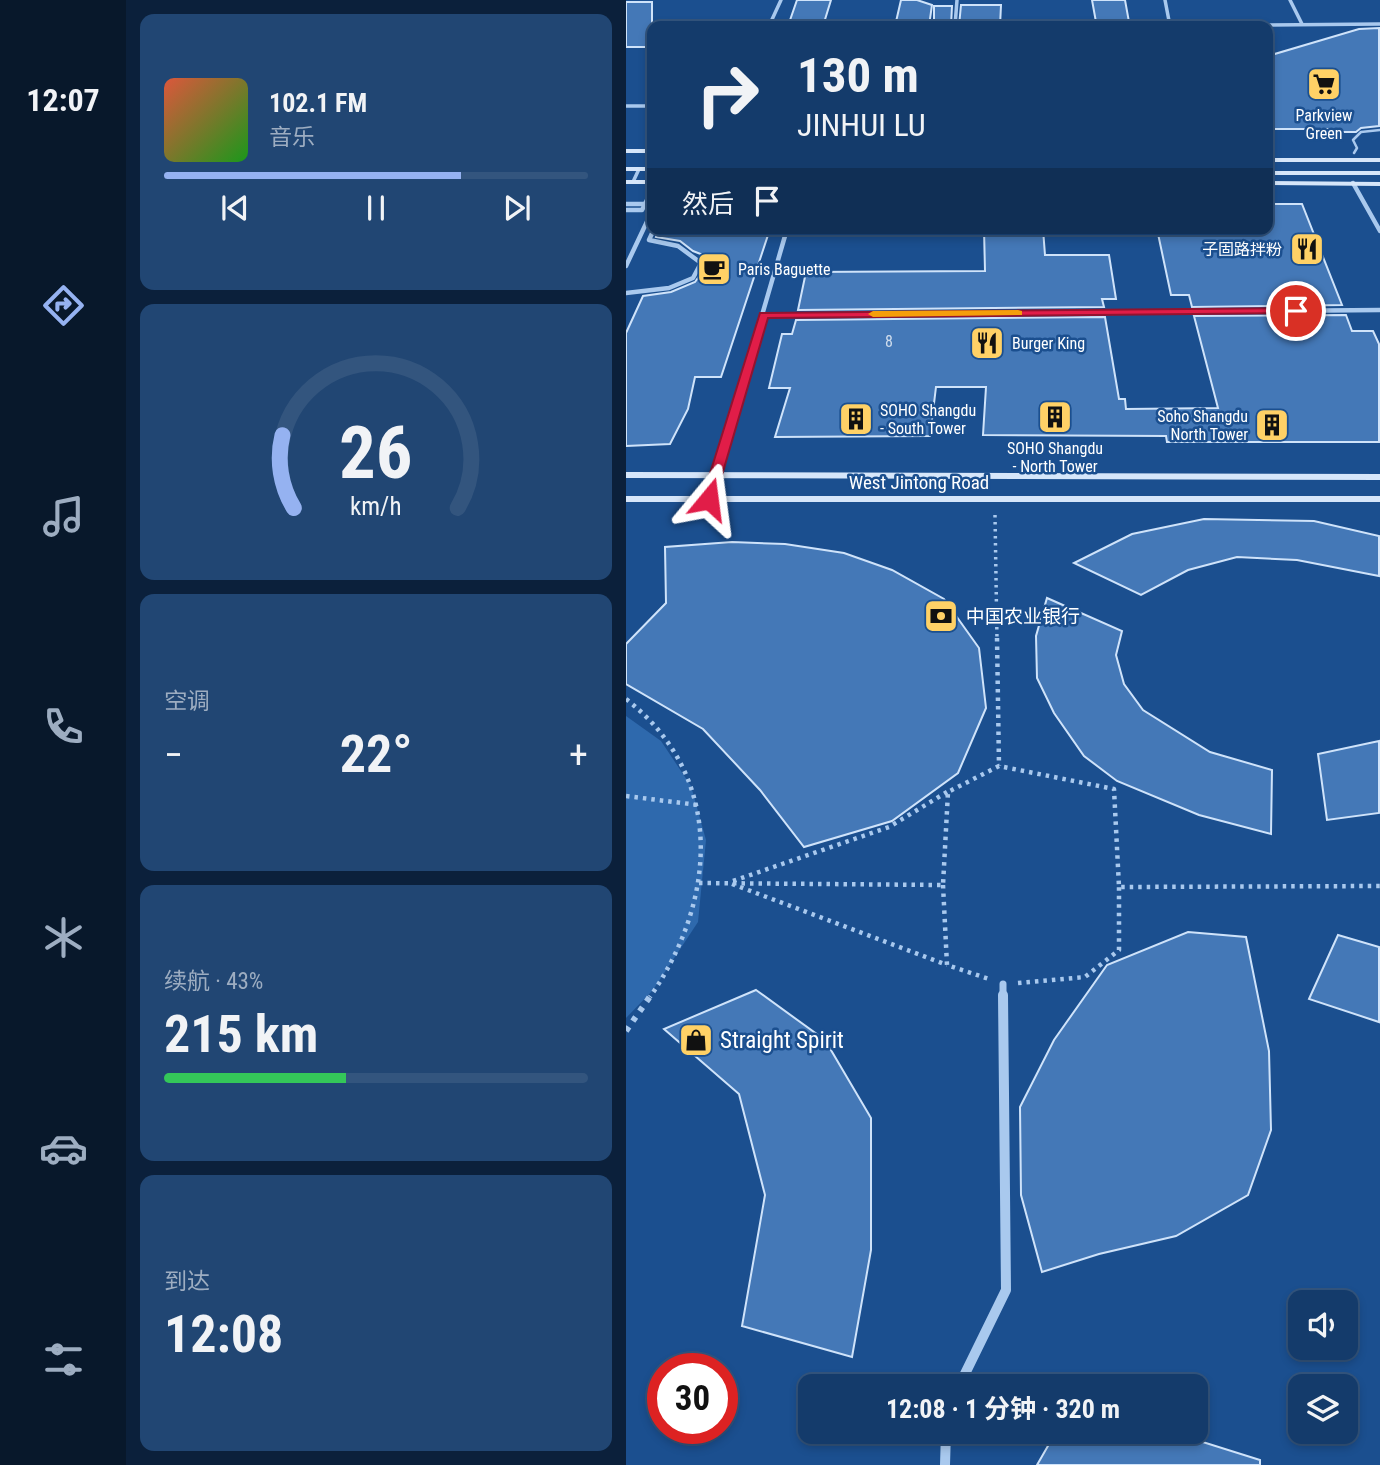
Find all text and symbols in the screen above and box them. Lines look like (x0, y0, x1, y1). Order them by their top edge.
text: 130 m (797, 47, 919, 104)
icon: right (682, 49, 773, 140)
supermarket icon: Parkview Green (1305, 65, 1343, 103)
text: 12:07 (26, 81, 100, 119)
text: 102.1 FM (269, 88, 367, 118)
text: JINHUI LU (797, 106, 926, 144)
place label: Parkview Green (1296, 106, 1352, 143)
text: 音乐 (269, 124, 315, 151)
icon: arrive (748, 182, 786, 220)
icon: previous (216, 189, 254, 227)
icon: pause (357, 189, 395, 227)
icon: next (498, 189, 536, 227)
text: 然后 (682, 189, 734, 219)
restaurant icon: 子固路拌粉 (1288, 230, 1326, 268)
place label: 子固路拌粉 (1202, 240, 1282, 259)
cafe icon: Paris Baguette (695, 250, 733, 288)
place label: Paris Baguette (738, 260, 830, 279)
icon: directions (39, 281, 88, 330)
pin (1266, 281, 1326, 341)
icon: arrive (1277, 292, 1315, 330)
restaurant icon: Burger King (968, 324, 1006, 362)
house number: 8 (885, 332, 893, 351)
place label: Burger King (1012, 334, 1085, 353)
building icon: SOHO Shangdu - North Tower (1036, 398, 1074, 436)
building icon: SOHO Shangdu - South Tower (837, 400, 875, 438)
place label: SOHO Shangdu - South Tower (880, 401, 976, 438)
building icon: Soho Shangdu North Tower (1253, 406, 1291, 444)
place label: Soho Shangdu North Tower (1157, 407, 1248, 444)
text: 26 (339, 411, 413, 497)
place label: SOHO Shangdu - North Tower (1007, 439, 1103, 476)
position arrow (672, 462, 746, 536)
street label: West Jintong Road (849, 471, 989, 494)
icon: music (39, 492, 88, 541)
text: km/h (350, 492, 402, 521)
bank icon: 中国农业银行 (922, 597, 960, 635)
place label: 中国农业银行 (966, 605, 1080, 628)
text: 空调 (164, 688, 210, 715)
icon: phone (39, 702, 88, 751)
text: 22° (340, 724, 412, 785)
text: − (164, 733, 183, 777)
text: + (569, 733, 588, 777)
icon: climate (39, 913, 88, 962)
text: 续航 · 43% (164, 968, 263, 995)
text: 215 km (164, 1004, 318, 1065)
shop icon: Straight Spirit (677, 1021, 715, 1059)
place label: Straight Spirit (720, 1027, 844, 1054)
icon: car (39, 1124, 88, 1173)
text: 到达 (164, 1268, 210, 1295)
map controls (1288, 1290, 1358, 1444)
button: sound (1288, 1290, 1358, 1360)
text: 12:08 (164, 1304, 283, 1365)
icon: filters (39, 1335, 88, 1384)
speed limit sign: 30 (647, 1353, 738, 1444)
button: layers (1288, 1374, 1358, 1444)
text: 12:08 · 1 分钟 · 320 m (886, 1394, 1120, 1424)

